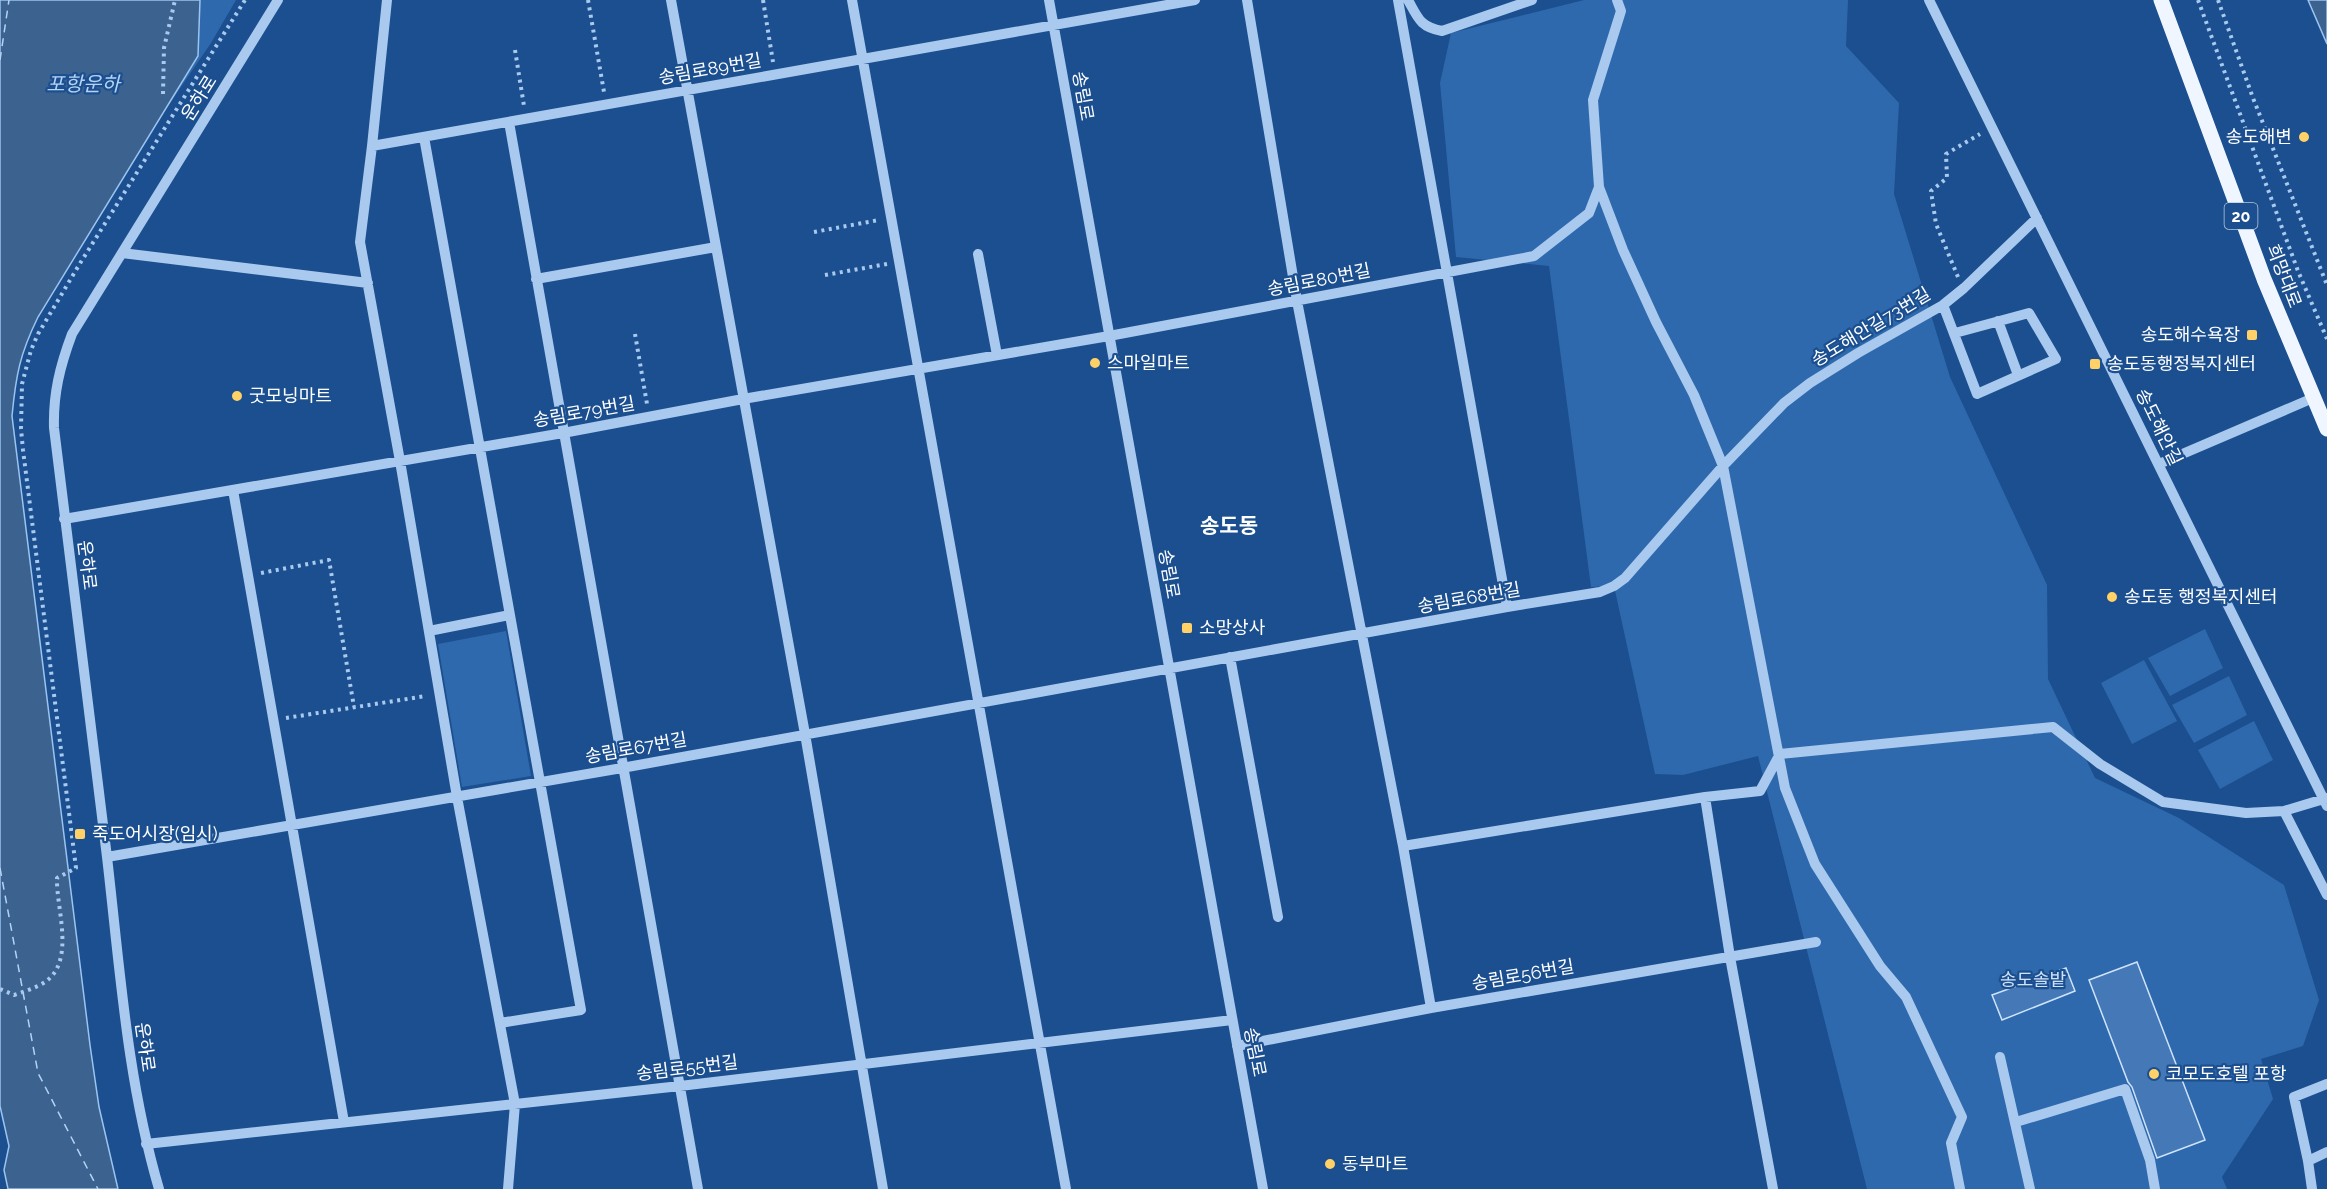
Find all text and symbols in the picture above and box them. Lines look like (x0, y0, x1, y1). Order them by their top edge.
street label: 송림로89번길 (657, 49, 763, 88)
street label: 송림로 (1069, 70, 1098, 122)
street label: 운하로 (177, 71, 221, 124)
water label: 포항운하 (46, 72, 122, 96)
place label: 송도해변 (2226, 126, 2292, 147)
marker: 송도해변 (2297, 130, 2311, 144)
road number: 20 (2224, 203, 2258, 229)
street label: 희망대로 (2263, 241, 2306, 311)
street label: 송림로80번길 (1266, 259, 1372, 300)
street label: 송도해안길73번길 (1807, 283, 1934, 370)
place label: 송도해수욕장 (2141, 324, 2240, 345)
marker: 송도해수욕장 (2245, 328, 2259, 342)
place label: 스마일마트 (1107, 352, 1190, 373)
place label: 송도동행정복지센터 (2107, 353, 2256, 374)
marker: 스마일마트 (1088, 356, 1102, 370)
marker: 송도동행정복지센터 (2088, 357, 2102, 371)
place label: 굿모닝마트 (249, 385, 332, 406)
street label: 송도해안길 (2132, 385, 2187, 469)
marker: 굿모닝마트 (230, 389, 244, 403)
street label: 송림로79번길 (531, 392, 636, 431)
district label: 송도동 (1200, 513, 1258, 538)
street label: 운하로 (74, 539, 101, 591)
street label: 송림로 (1155, 548, 1184, 600)
street label: 송림로68번길 (1416, 578, 1522, 617)
place label: 송도동 행정복지센터 (2124, 586, 2278, 607)
marker: 송도동 행정복지센터 (2105, 590, 2119, 604)
place label: 소망상사 (1199, 617, 1266, 638)
marker: 소망상사 (1180, 621, 1194, 635)
street label: 송림로67번길 (583, 728, 689, 767)
place label: 죽도어시장(임시) (92, 823, 218, 844)
marker: 죽도어시장(임시) (73, 827, 87, 841)
street label: 송림로56번길 (1470, 955, 1576, 994)
park label: 송도솔밭 (2000, 969, 2067, 990)
street label: 운하로 (132, 1021, 159, 1073)
street label: 송림로 (1240, 1026, 1271, 1078)
street label: 송림로55번길 (635, 1051, 739, 1084)
place label: 코모도호텔 포항 (2166, 1063, 2287, 1084)
marker: 코모도호텔 포항 (2147, 1067, 2161, 1081)
place label: 동부마트 (1342, 1153, 1408, 1174)
marker: 동부마트 (1323, 1157, 1337, 1171)

